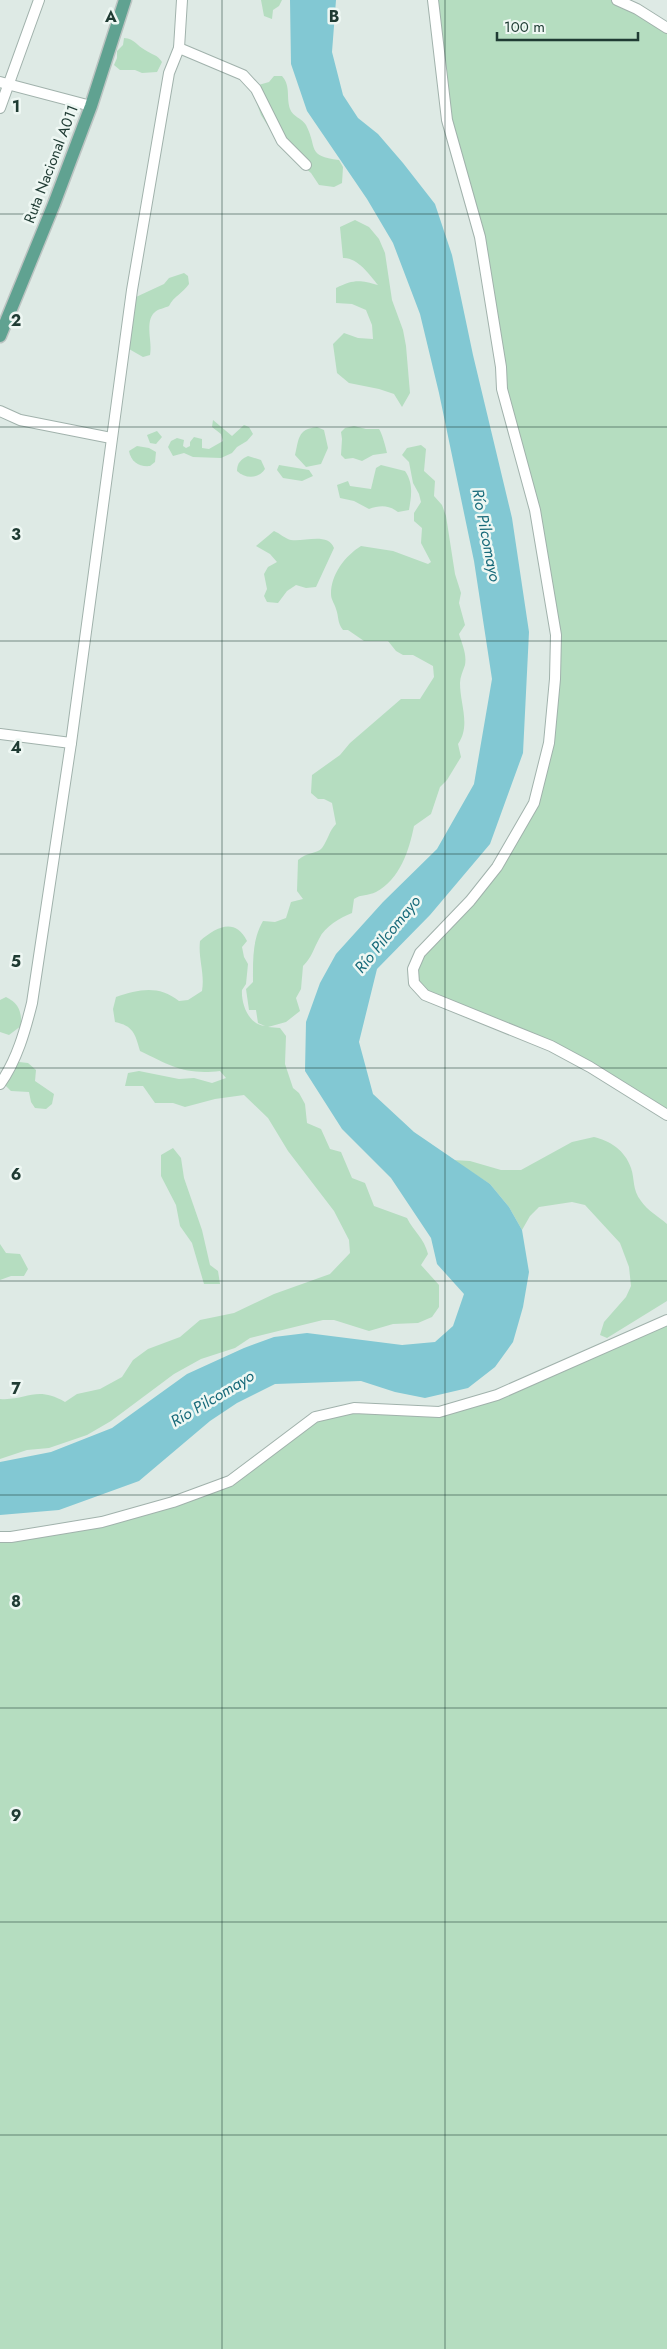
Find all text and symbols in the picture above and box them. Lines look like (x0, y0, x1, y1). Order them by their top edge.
text: A (104, 5, 117, 28)
text: B (329, 5, 339, 28)
scale bar (497, 10, 638, 42)
text: 100 m (504, 16, 545, 38)
text: 1 (12, 95, 20, 118)
street label: Ruta Nacional A011 (18, 102, 84, 226)
text: 2 (11, 309, 21, 332)
water label: Río Pilcomayo (466, 487, 507, 584)
text: 3 (11, 523, 21, 546)
text: 4 (10, 736, 22, 759)
water label: Río Pilcomayo (349, 890, 426, 978)
text: 5 (11, 950, 21, 973)
text: 6 (11, 1163, 21, 1186)
water label: Río Pilcomayo (166, 1364, 259, 1432)
text: 7 (11, 1377, 21, 1400)
text: 8 (11, 1590, 21, 1613)
text: 9 (11, 1804, 21, 1827)

